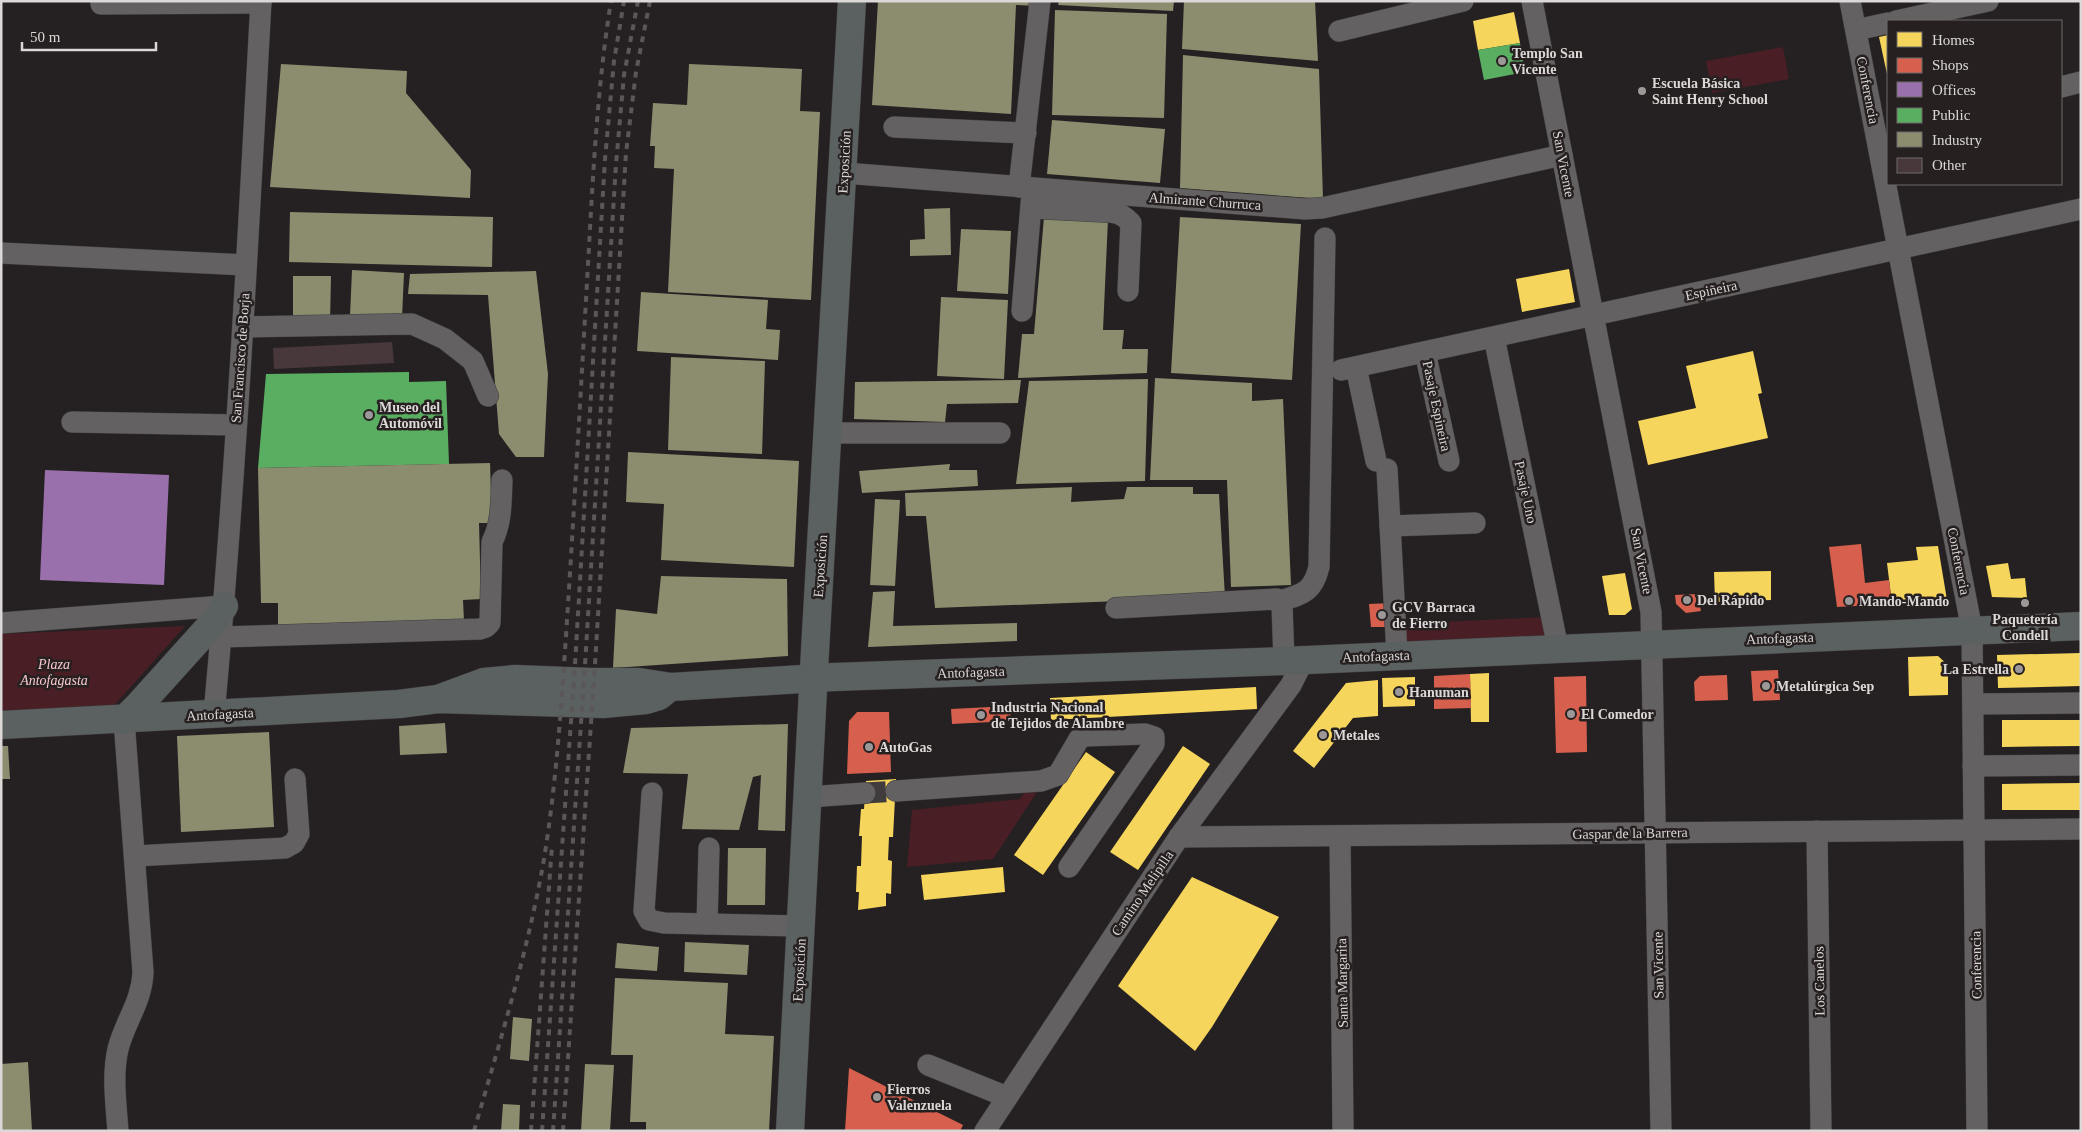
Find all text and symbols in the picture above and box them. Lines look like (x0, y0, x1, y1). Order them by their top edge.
scale bar (22, 20, 156, 52)
legend (1887, 20, 2062, 185)
text: 50 m (30, 29, 61, 45)
text: Homes (1932, 32, 1975, 48)
place label: Templo San Vicente (1512, 46, 1583, 77)
marker: Templo San Vicente (1496, 55, 1508, 67)
street label: Conferencia (1854, 55, 1882, 126)
text: Shops (1932, 57, 1969, 73)
place label: Escuela Básica Saint Henry School (1652, 76, 1768, 107)
text: Offices (1932, 82, 1976, 98)
marker: Escuela Básica Saint Henry School (1636, 85, 1648, 97)
text: Public (1932, 107, 1971, 123)
street label: Exposición (835, 130, 854, 194)
street label: San Vicente (1550, 130, 1577, 198)
text: Industry (1932, 132, 1982, 148)
text: Other (1932, 157, 1966, 173)
street label: Almirante Churruca (1148, 190, 1262, 213)
street label: Espiñeira (1684, 277, 1739, 303)
street label: San Francisco de Borja (228, 292, 253, 424)
street label: Pasaje Espineira (1420, 359, 1454, 453)
place label: Museo del Automóvil (379, 400, 442, 431)
marker: Museo del Automóvil (363, 409, 375, 421)
street label: Pasaje Uno (1512, 460, 1539, 525)
street label: Conferencia (1945, 526, 1973, 597)
street label: San Vicente (1628, 527, 1655, 595)
street label: Exposición (811, 534, 830, 598)
place label: Del Rápido (1697, 593, 1764, 608)
marker: Del Rápido (1681, 594, 1693, 606)
place label: Mando-Mando (1859, 594, 1949, 609)
marker: Mando-Mando (1843, 595, 1855, 607)
marker: Paquetería Condell (2019, 597, 2031, 609)
place label: GCV Barraca de Fierro (1392, 600, 1475, 631)
marker: GCV Barraca de Fierro (1376, 609, 1388, 621)
place label: Paquetería Condell (1992, 612, 2058, 643)
street label: Antofagasta (1746, 630, 1815, 647)
street label: Antofagasta (1342, 648, 1411, 665)
park label: Plaza Antofagasta (19, 657, 88, 688)
place label: La Estrella (1943, 662, 2009, 677)
marker: La Estrella (2013, 663, 2025, 675)
street label: Antofagasta (937, 664, 1006, 681)
place label: Metalúrgica Sep (1776, 679, 1875, 694)
marker: Metalúrgica Sep (1760, 680, 1772, 692)
place label: Hanuman (1409, 685, 1469, 700)
marker: Hanuman (1393, 686, 1405, 698)
place label: Industria Nacional de Tejidos de Alambre (991, 700, 1124, 731)
street label: Antofagasta (186, 705, 255, 724)
place label: El Comedor (1581, 707, 1654, 722)
marker: El Comedor (1565, 708, 1577, 720)
marker: Industria Nacional de Tejidos de Alambre (975, 709, 987, 721)
place label: Metales (1333, 728, 1380, 743)
marker: Metales (1317, 729, 1329, 741)
place label: AutoGas (879, 740, 932, 755)
marker: AutoGas (863, 741, 875, 753)
street label: Gaspar de la Barrera (1572, 825, 1689, 842)
street label: Camino Melipilla (1108, 847, 1177, 939)
street label: Conferencia (1968, 930, 1985, 999)
street label: San Vicente (1650, 931, 1667, 999)
street label: Santa Margarita (1334, 937, 1351, 1028)
street label: Exposición (790, 938, 809, 1002)
street label: Los Canelos (1811, 946, 1828, 1016)
place label: Fierros Valenzuela (887, 1082, 952, 1113)
marker: Fierros Valenzuela (871, 1091, 883, 1103)

